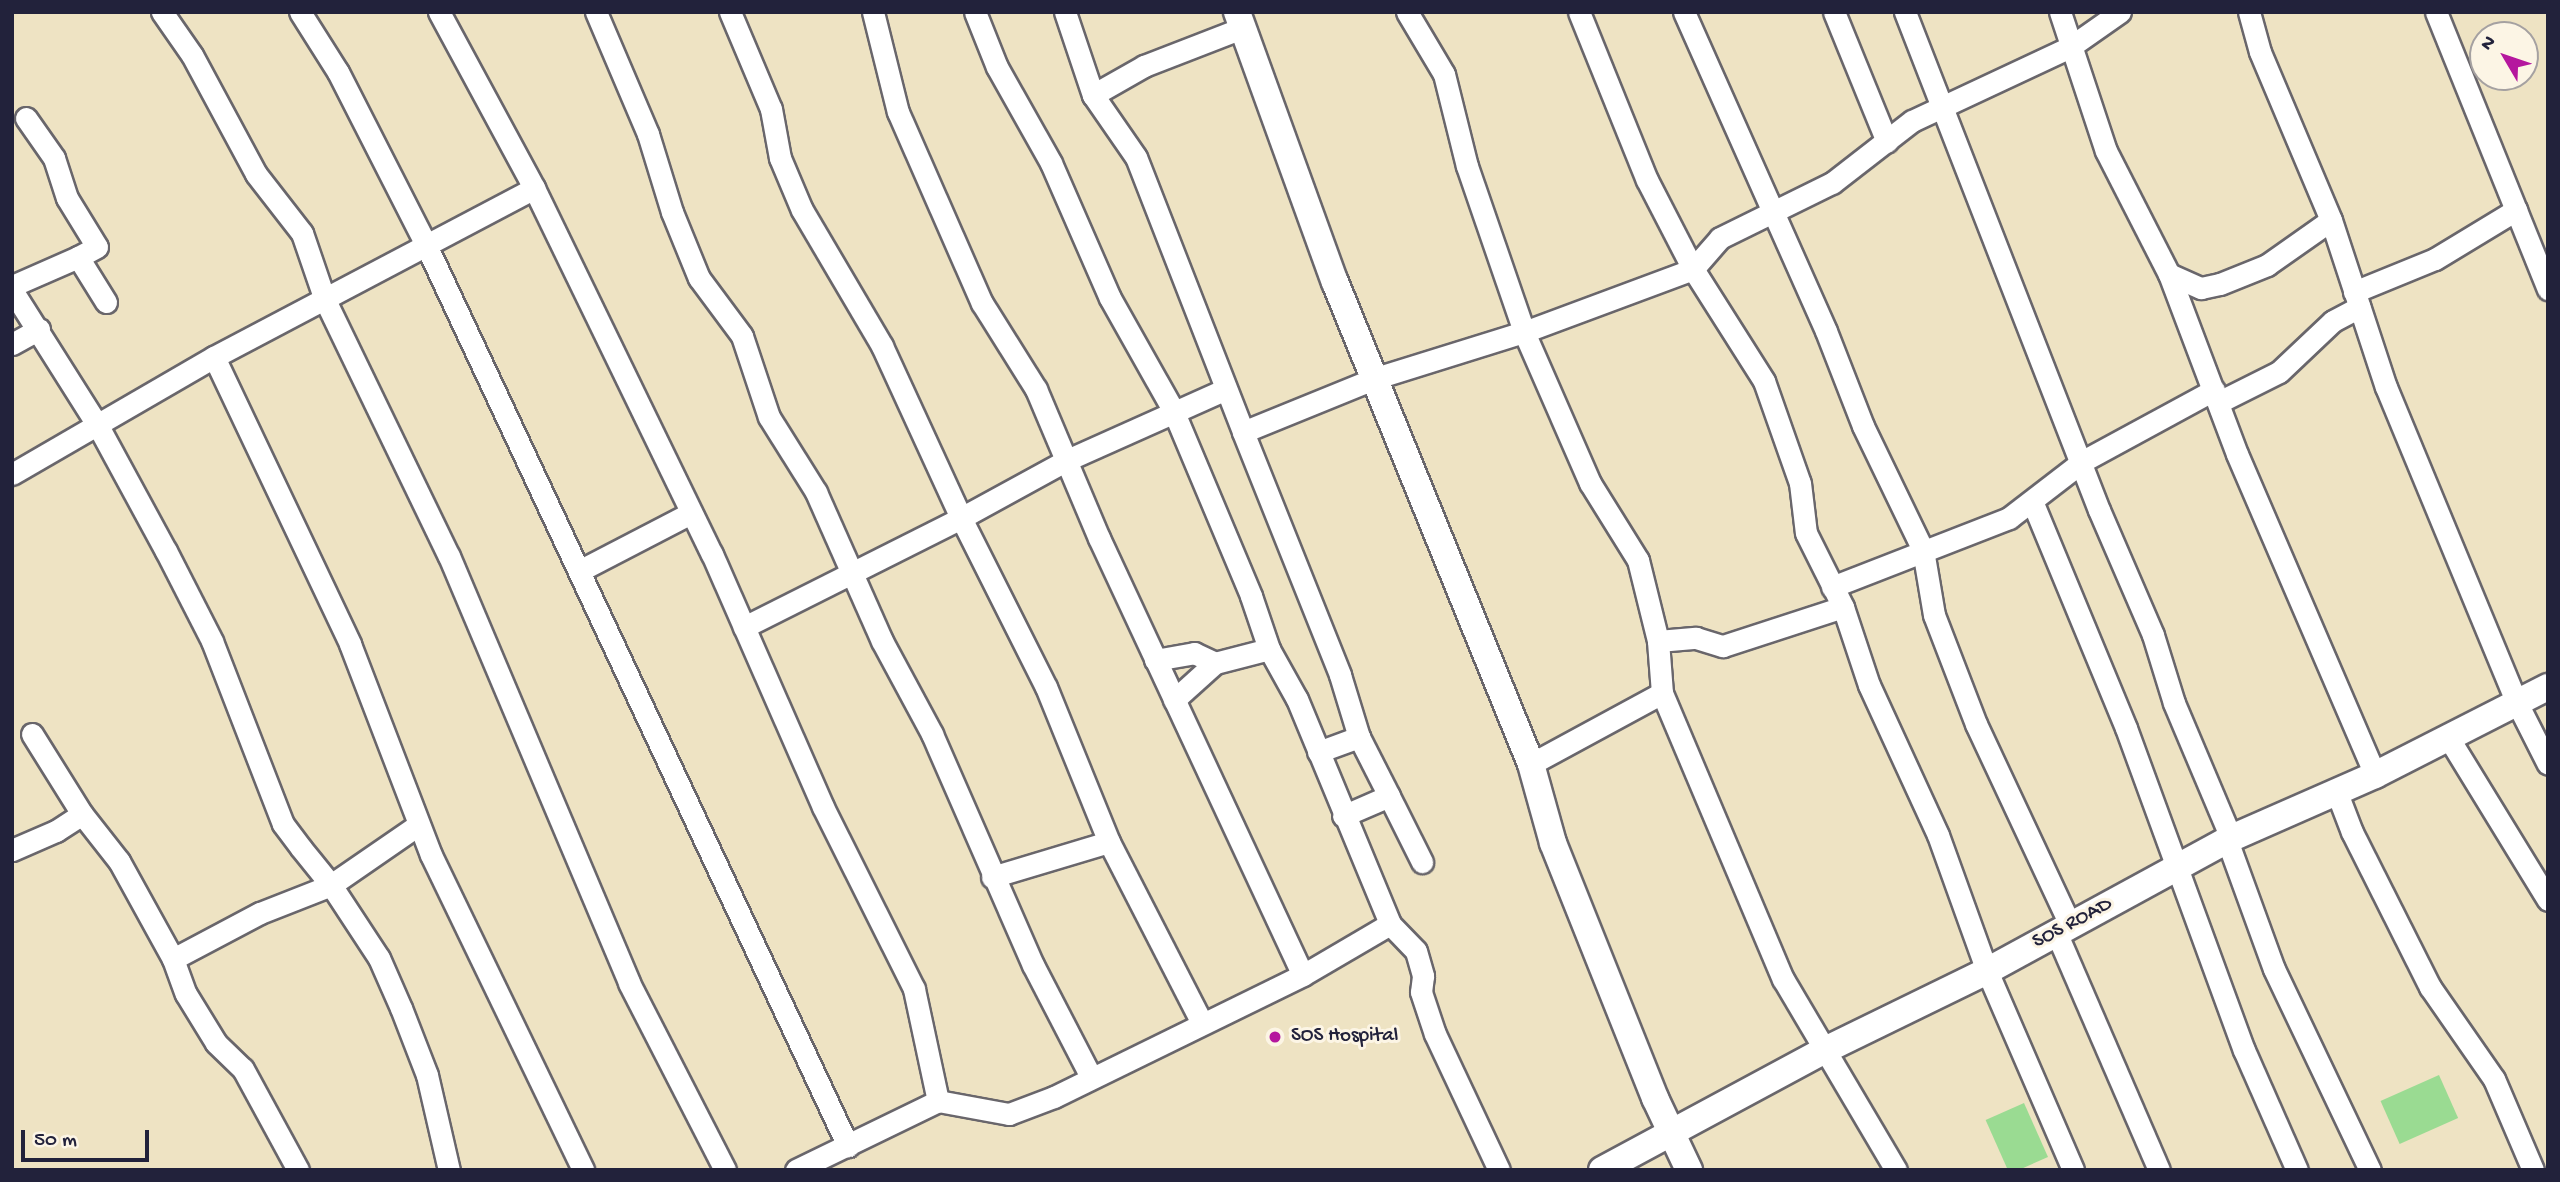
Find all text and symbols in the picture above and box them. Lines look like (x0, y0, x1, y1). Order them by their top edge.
north arrow (2469, 21, 2539, 91)
text: N (2476, 32, 2502, 56)
street label: SOS ROAD (2029, 892, 2117, 956)
place label: SOS Hospital (1291, 1024, 1398, 1050)
marker: SOS Hospital (1265, 1027, 1285, 1047)
scale bar (24, 1116, 152, 1160)
text: 50 m (34, 1129, 77, 1154)

